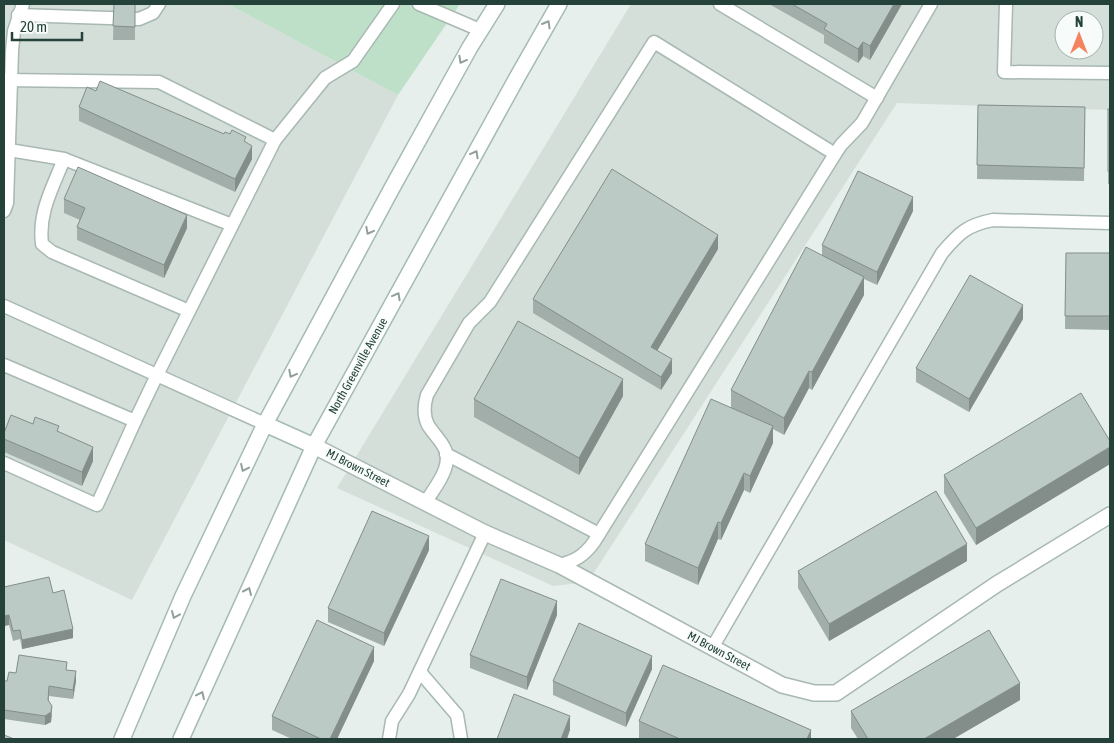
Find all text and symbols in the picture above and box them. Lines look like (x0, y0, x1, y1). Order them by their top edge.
scale bar (12, 10, 82, 42)
north arrow (1054, 10, 1104, 60)
text: N (1075, 14, 1083, 30)
text: 20 m (20, 18, 47, 35)
one-way arrow (541, 20, 551, 29)
one-way arrow (459, 55, 469, 64)
one-way arrow (469, 150, 479, 159)
one-way arrow (365, 225, 375, 234)
one-way arrow (390, 292, 400, 301)
street label: North Greenville Avenue (326, 315, 390, 417)
one-way arrow (288, 368, 298, 377)
street label: MJ Brown Street (324, 446, 393, 490)
one-way arrow (240, 463, 251, 472)
one-way arrow (242, 587, 253, 596)
one-way arrow (171, 610, 182, 619)
street label: MJ Brown Street (685, 629, 753, 674)
one-way arrow (195, 691, 205, 700)

